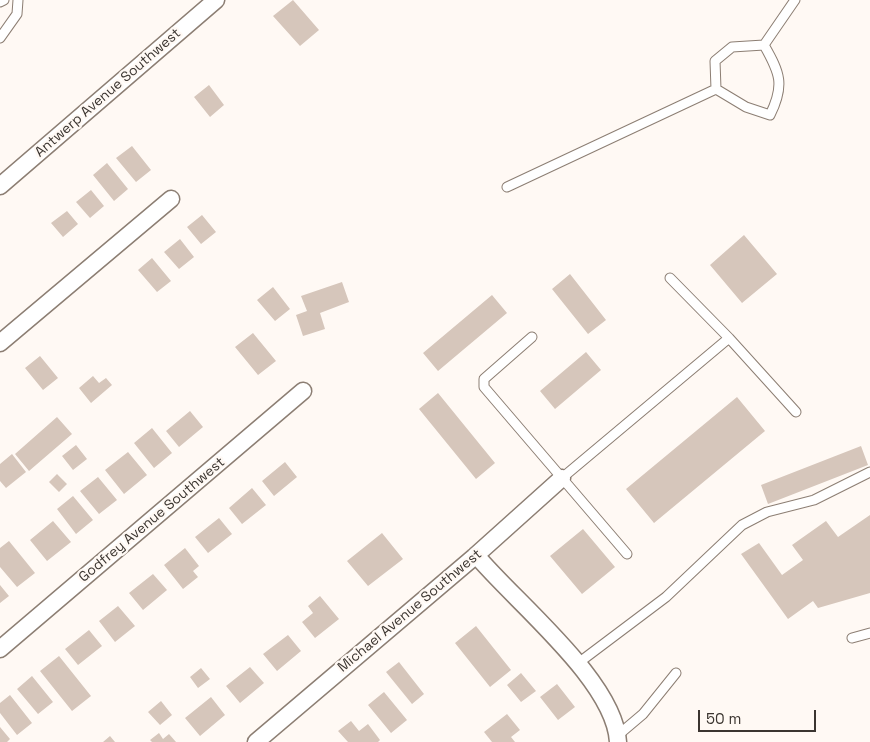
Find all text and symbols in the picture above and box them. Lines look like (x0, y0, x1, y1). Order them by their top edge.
street label: Antwerp Avenue Southwest (32, 25, 184, 161)
street label: Godfrey Avenue Southwest (76, 454, 228, 586)
street label: Michael Avenue Southwest (335, 546, 485, 676)
scale bar (700, 700, 818, 732)
text: 50 m (706, 709, 741, 728)

